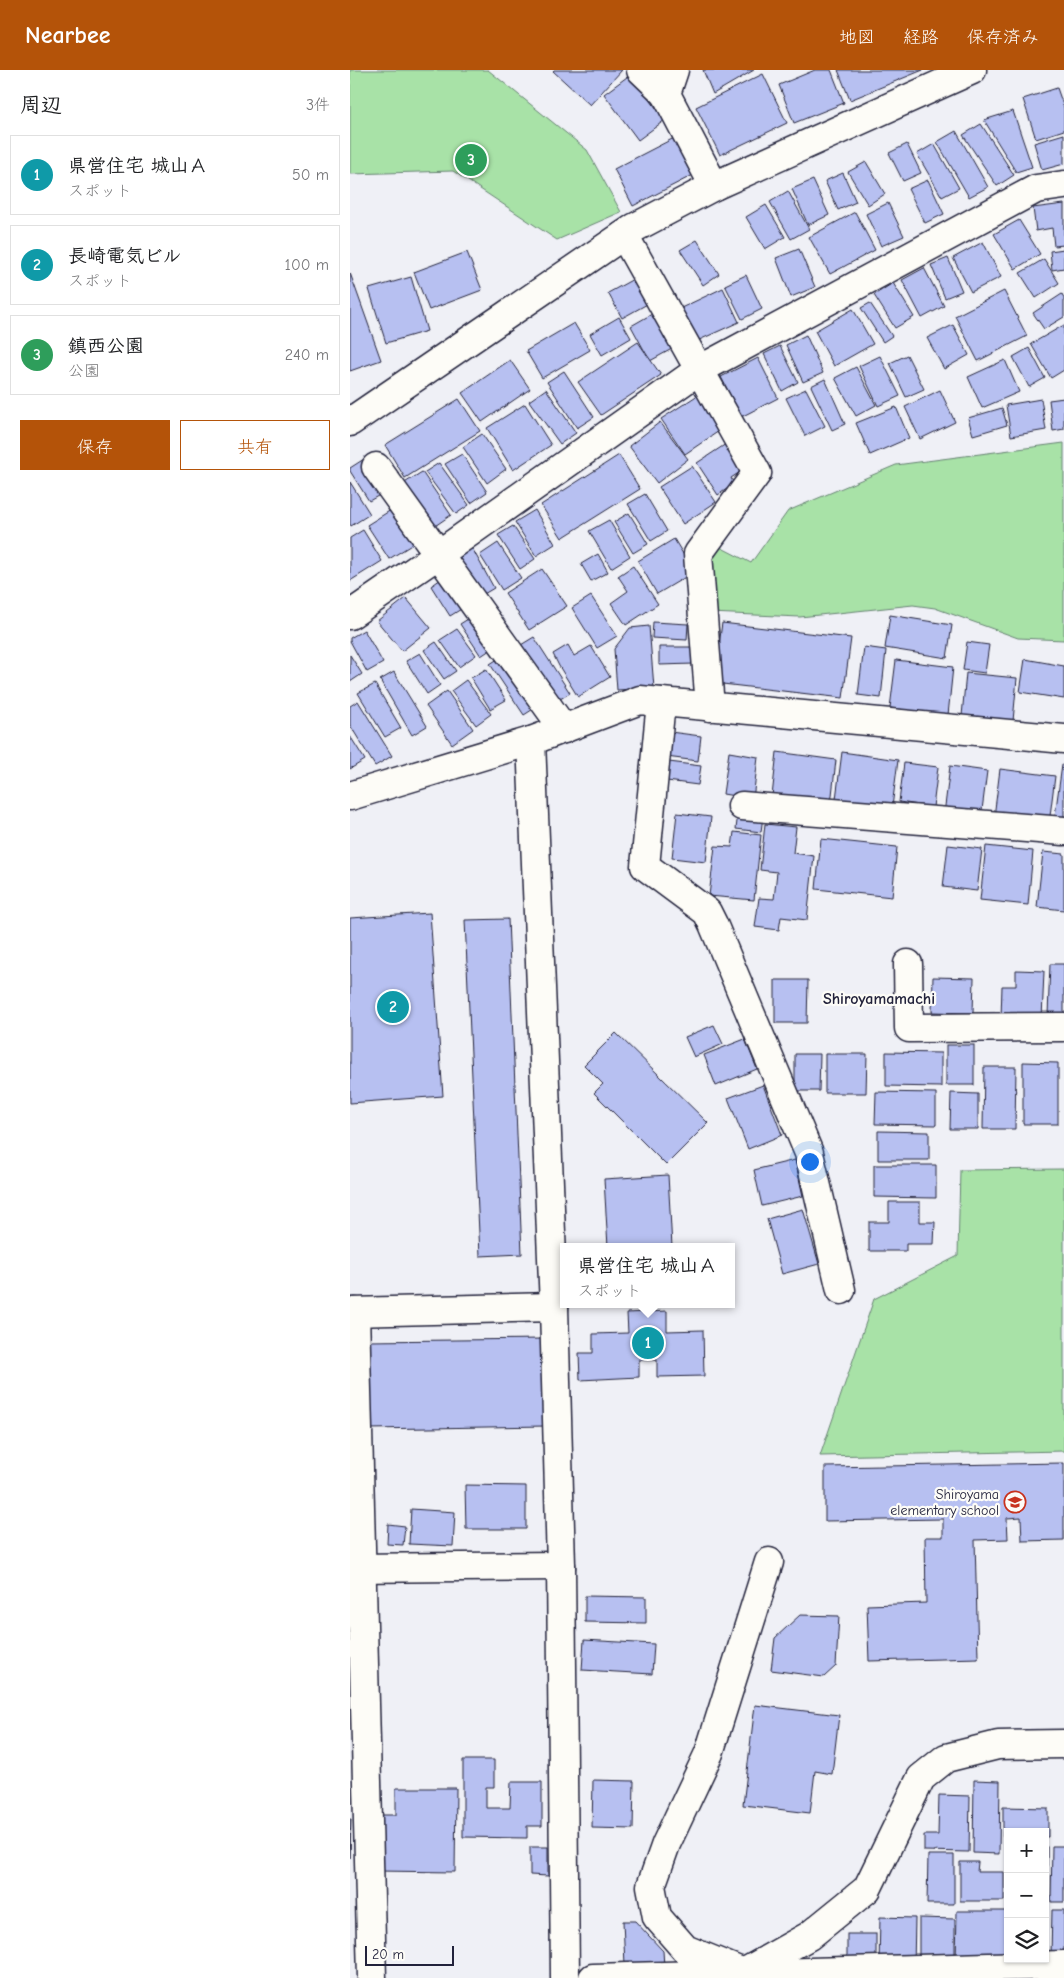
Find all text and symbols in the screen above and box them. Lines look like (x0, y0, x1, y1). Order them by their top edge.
text: Nearbee (25, 21, 110, 49)
text: 地図 (839, 27, 875, 48)
text: 経路 (903, 27, 939, 48)
text: 保存済み (967, 27, 1039, 48)
text: 周辺 (20, 93, 62, 117)
text: 3件 (306, 96, 330, 114)
pin: 3 (455, 141, 487, 179)
text: 県営住宅 城山Ａ (68, 155, 208, 177)
text: 1 (34, 166, 40, 184)
text: 50 m (292, 166, 329, 184)
text: スポット (68, 182, 132, 200)
text: 長崎電気ビル (68, 245, 182, 267)
text: 2 (33, 256, 41, 274)
text: 100 m (285, 256, 329, 274)
text: スポット (68, 272, 132, 290)
text: 鎮西公園 (68, 335, 144, 357)
text: 3 (33, 346, 41, 364)
text: 240 m (285, 346, 329, 364)
text: 公園 (68, 362, 100, 380)
button: 保存 (20, 420, 170, 470)
button: 共有 (180, 420, 330, 470)
pin: 2 (377, 988, 409, 1026)
district label: Shiroyamamachi (823, 990, 935, 1008)
your location (797, 1149, 823, 1175)
popup (560, 1243, 735, 1308)
text: 県営住宅 城山Ａ (578, 1255, 717, 1277)
text: スポット (578, 1282, 642, 1300)
pin: 1 (632, 1324, 664, 1362)
place label: Shiroyama elementary school (890, 1486, 999, 1519)
school or university icon: Shiroyama elementary school (1003, 1490, 1027, 1514)
map controls (1004, 1828, 1049, 1963)
button: + (1004, 1828, 1049, 1873)
button: − (1004, 1873, 1049, 1918)
button: layers (1004, 1918, 1049, 1963)
scale bar (365, 1943, 454, 1966)
text: 20 m (372, 1946, 404, 1963)

